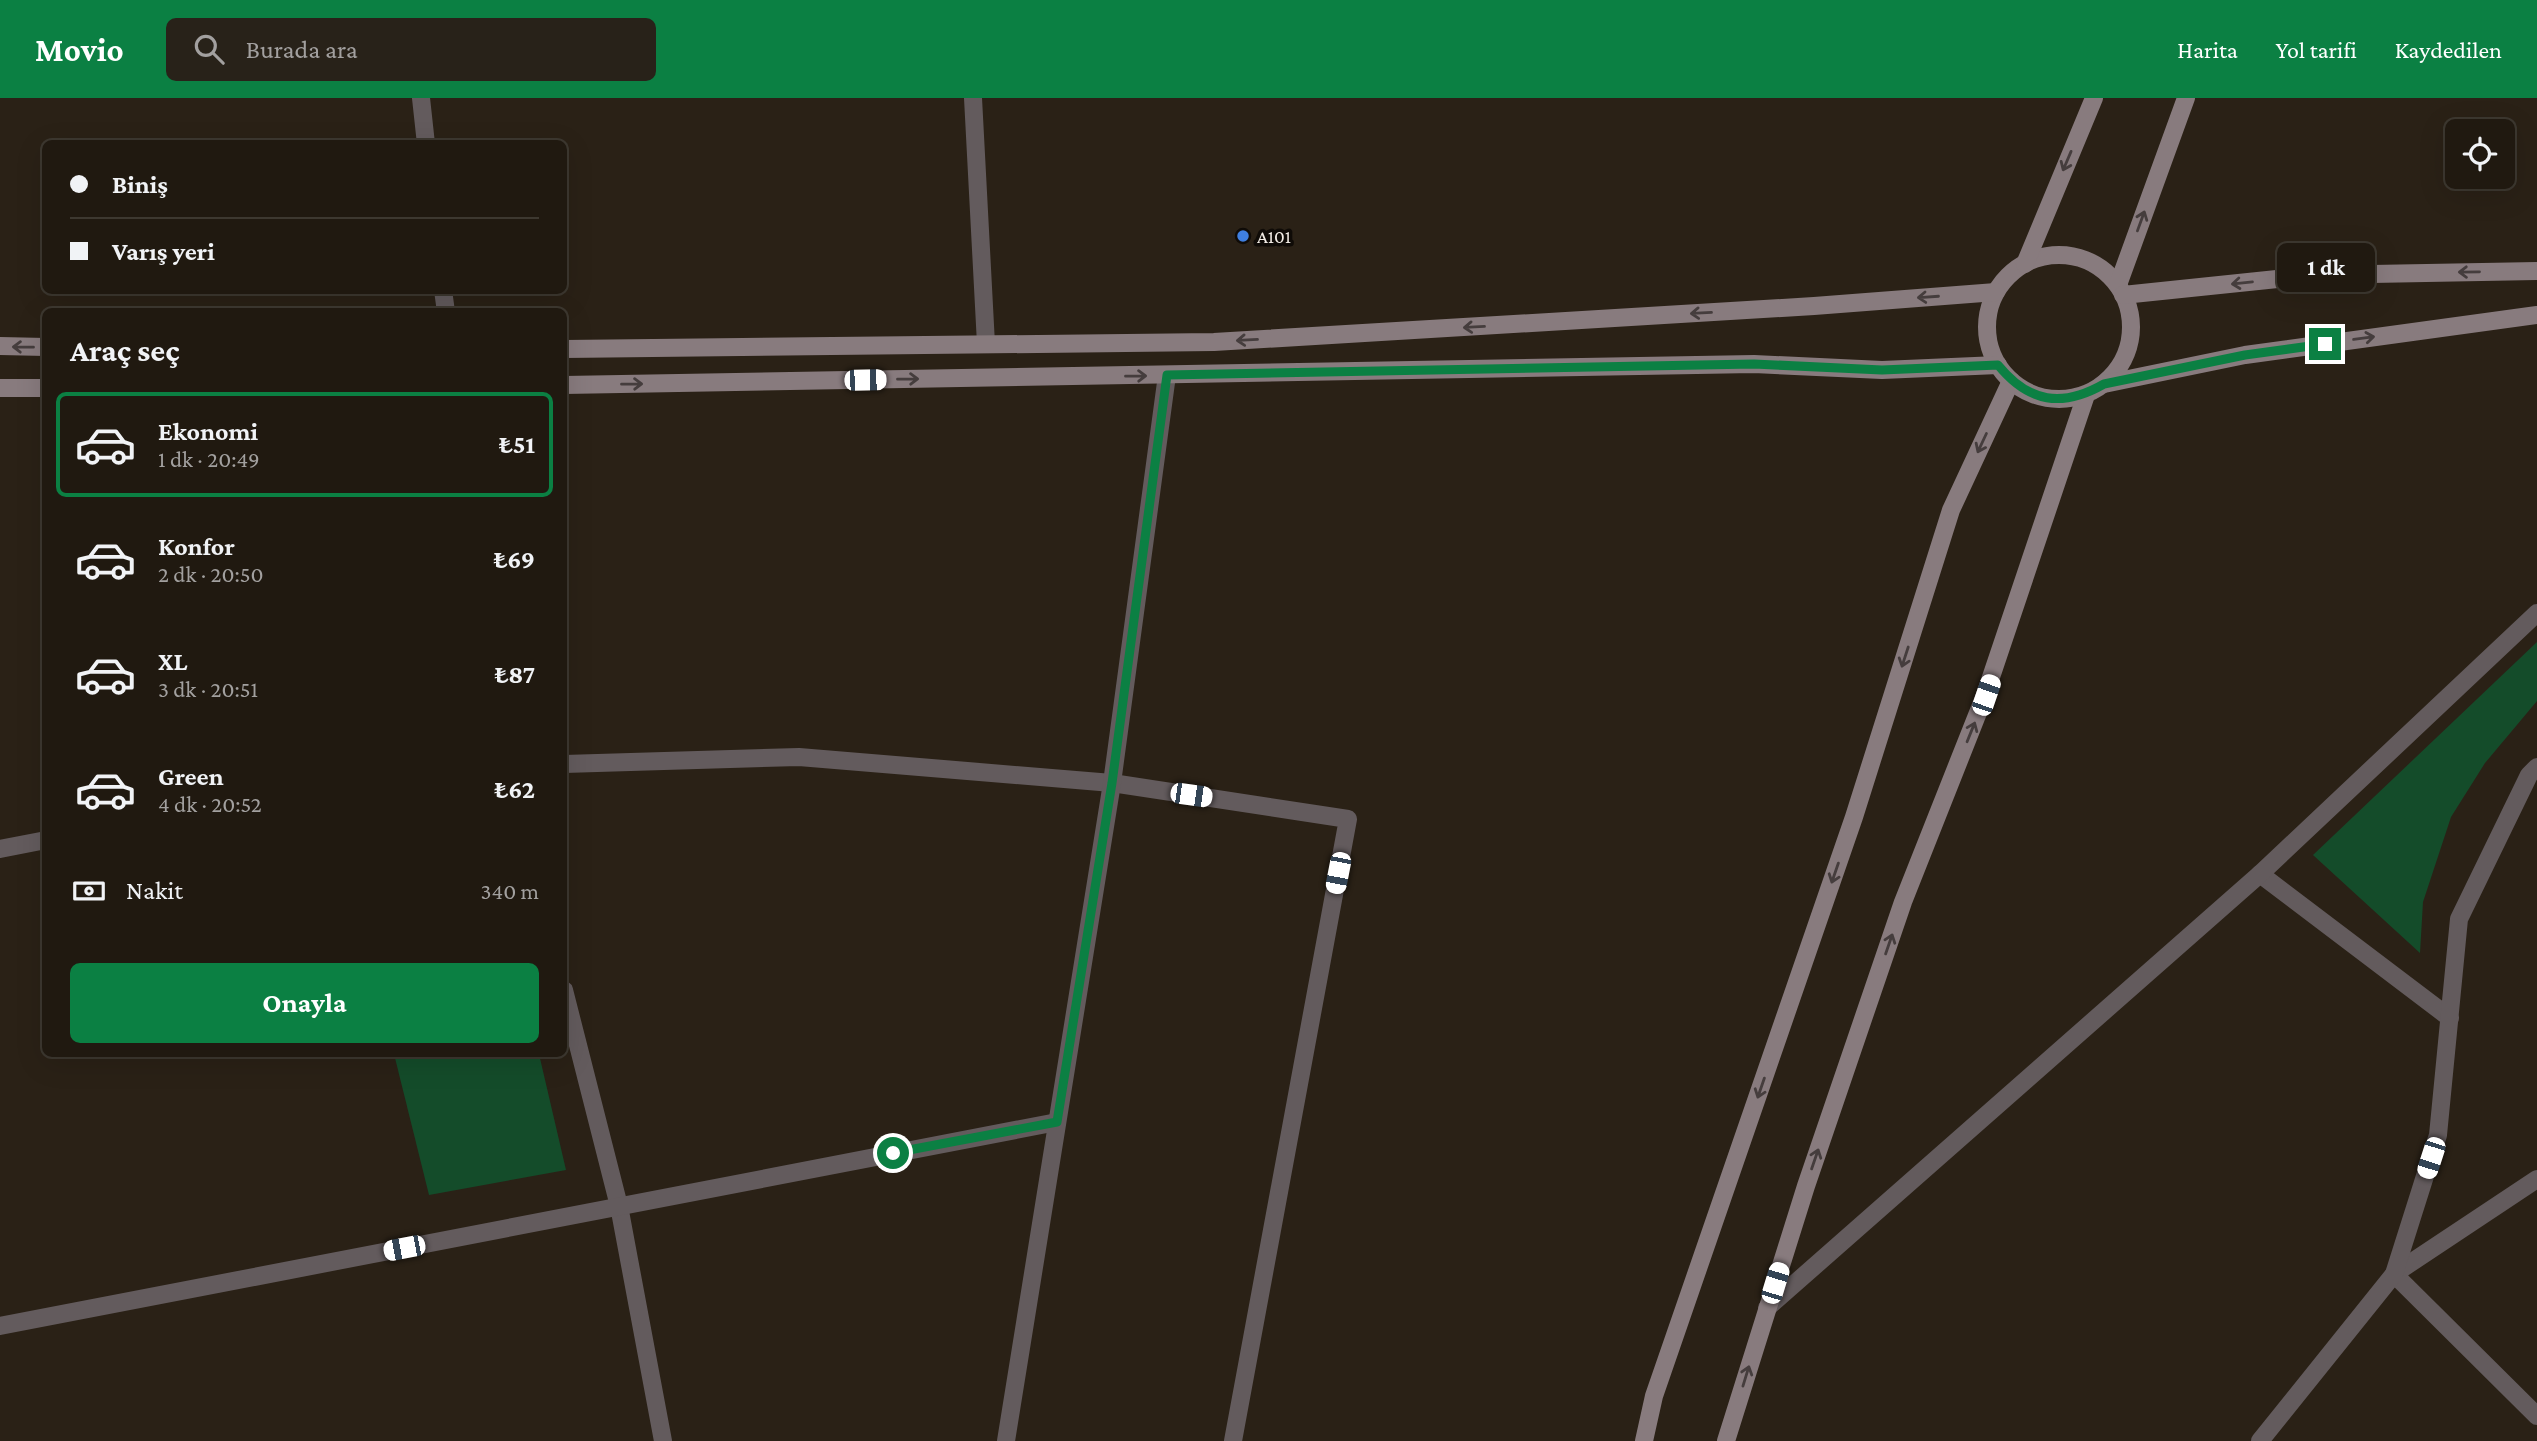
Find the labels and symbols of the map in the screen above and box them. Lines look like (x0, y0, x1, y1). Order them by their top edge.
one-way arrow (2060, 150, 2073, 171)
one-way arrow (2136, 211, 2149, 233)
place label: A101 (1257, 226, 1291, 247)
marker: A101 (1235, 228, 1251, 244)
callout: 1 dk (2276, 243, 2374, 292)
one-way arrow (2458, 266, 2481, 279)
one-way arrow (2231, 277, 2254, 290)
one-way arrow (1917, 291, 1940, 304)
one-way arrow (1690, 307, 1713, 320)
one-way arrow (1463, 320, 1486, 333)
route end (2309, 328, 2341, 360)
one-way arrow (2352, 332, 2375, 345)
one-way arrow (1236, 334, 1259, 347)
one-way arrow (12, 340, 35, 353)
car (844, 369, 887, 391)
one-way arrow (1124, 369, 1147, 382)
one-way arrow (896, 373, 919, 386)
one-way arrow (620, 377, 643, 391)
one-way arrow (1975, 432, 1988, 453)
one-way arrow (1898, 645, 1910, 667)
car (1970, 672, 2003, 718)
one-way arrow (1965, 721, 1978, 743)
car (1169, 782, 1214, 808)
car (1324, 850, 1353, 896)
one-way arrow (1828, 862, 1841, 884)
one-way arrow (1884, 933, 1896, 955)
one-way arrow (1754, 1077, 1767, 1099)
car (2415, 1135, 2448, 1181)
route start (877, 1137, 909, 1169)
one-way arrow (1810, 1148, 1822, 1170)
car (382, 1234, 427, 1262)
car (1759, 1260, 1792, 1306)
one-way arrow (1741, 1365, 1754, 1387)

